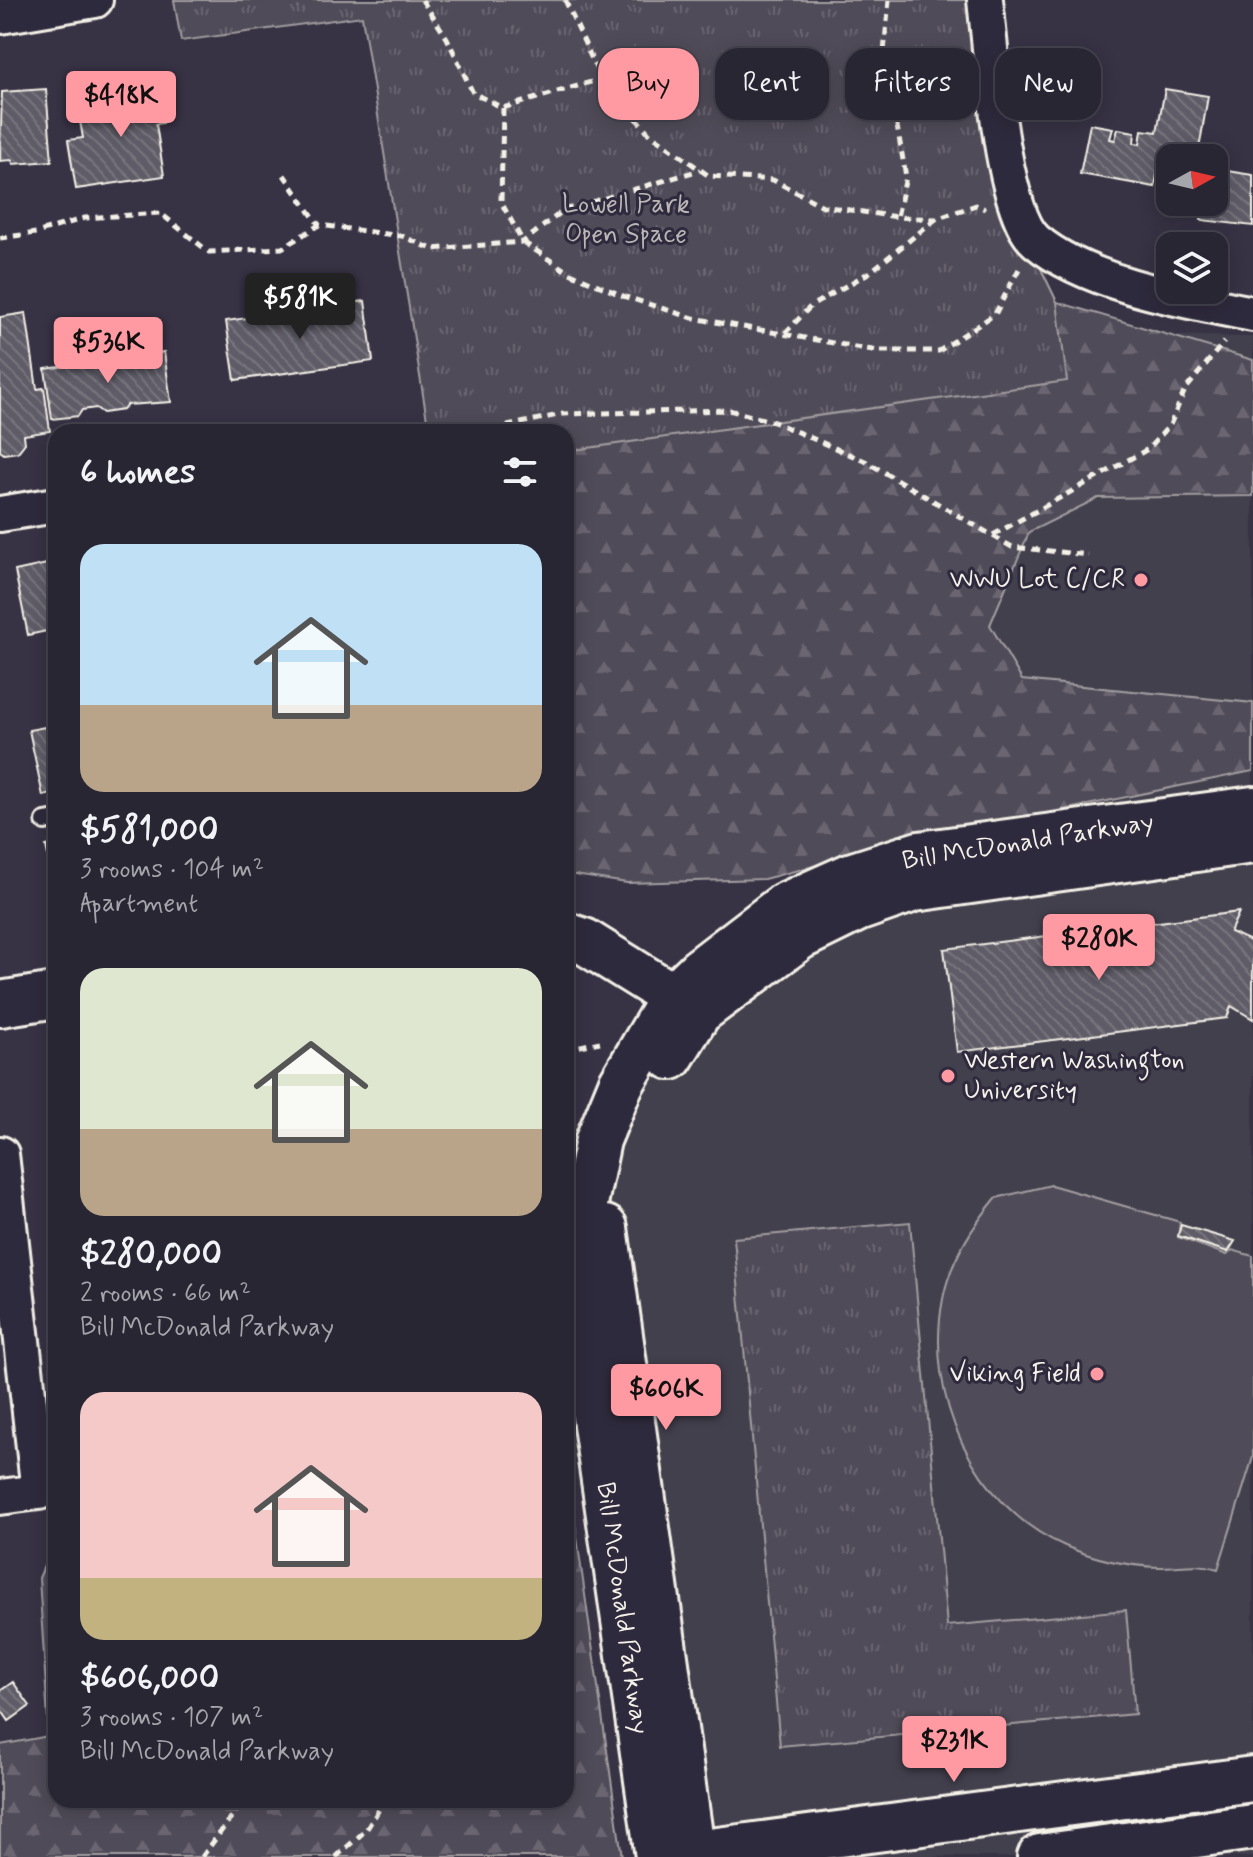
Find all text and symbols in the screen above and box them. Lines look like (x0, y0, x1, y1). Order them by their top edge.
chip: Buy (598, 48, 699, 120)
chip: Rent (715, 48, 829, 120)
chip: Filters (845, 48, 979, 120)
chip: New (995, 48, 1101, 120)
pin: $418K (65, 71, 177, 139)
text: $418K (84, 80, 158, 114)
north arrow (1156, 144, 1228, 216)
map controls (1156, 144, 1228, 304)
park label: Lowell Park Open Space (562, 188, 690, 252)
button: layers (1156, 232, 1228, 304)
pin: $581K (244, 273, 356, 341)
text: $581K (263, 282, 337, 316)
pin: $536K (52, 317, 164, 385)
text: $536K (72, 326, 144, 360)
text: 6 homes (80, 450, 195, 495)
icon: filters (498, 450, 542, 494)
place label: WWU Lot C/CR (950, 563, 1125, 597)
marker: WWU Lot C/CR (1132, 571, 1150, 589)
icon: home (239, 596, 383, 740)
street label: Bill McDonald Parkway (900, 805, 1156, 879)
text: $581,000 (80, 808, 219, 853)
text: 3 rooms · 104 m² (80, 853, 264, 887)
text: Apartment (80, 887, 198, 921)
pin: $280K (1043, 914, 1155, 982)
text: $280K (1061, 923, 1137, 957)
icon: home (239, 1020, 383, 1164)
place label: Western Washington University (964, 1044, 1185, 1108)
marker: Western Washington University (939, 1067, 957, 1085)
text: $280,000 (80, 1232, 222, 1277)
text: 2 rooms · 66 m² (80, 1277, 251, 1311)
text: Bill McDonald Parkway (80, 1311, 334, 1345)
place label: Viking Field (949, 1357, 1081, 1391)
pin: $606K (610, 1364, 722, 1432)
marker: Viking Field (1088, 1365, 1106, 1383)
text: $606K (629, 1373, 703, 1407)
icon: home (239, 1444, 383, 1588)
street label: Bill McDonald Parkway (587, 1480, 657, 1736)
text: $606,000 (80, 1656, 219, 1701)
text: 3 rooms · 107 m² (80, 1701, 263, 1735)
pin: $231K (898, 1716, 1010, 1784)
text: $231K (920, 1725, 988, 1759)
text: Bill McDonald Parkway (80, 1735, 334, 1769)

